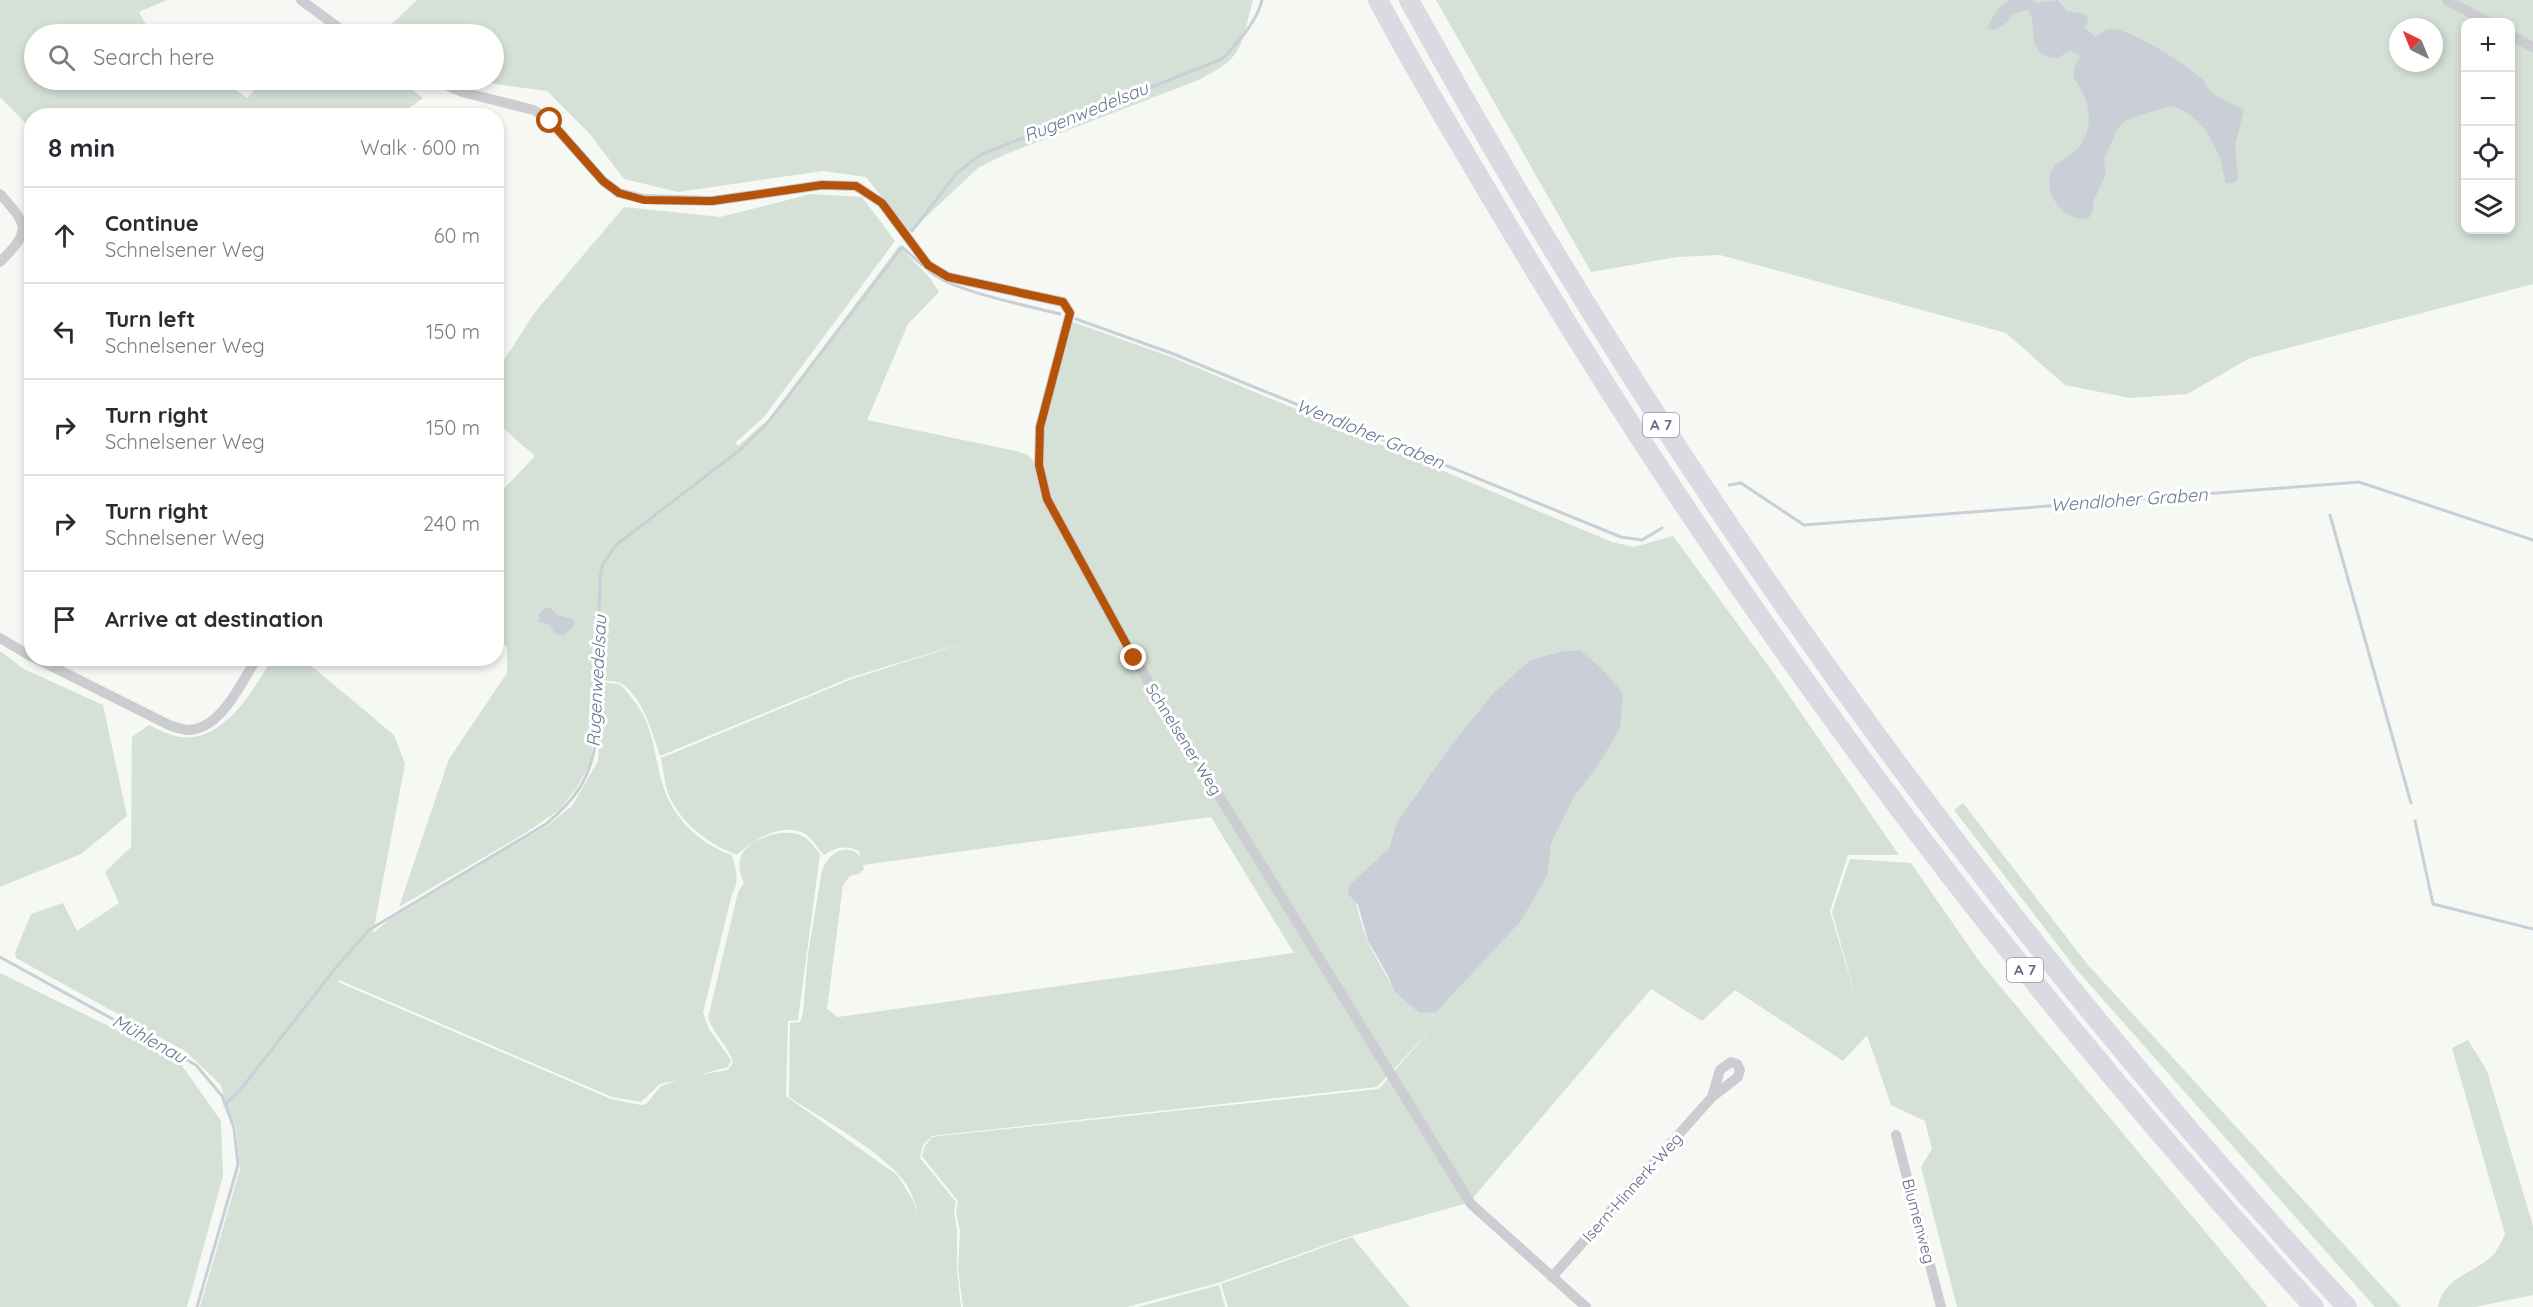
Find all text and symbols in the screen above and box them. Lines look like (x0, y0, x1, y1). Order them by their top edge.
north arrow (2389, 18, 2443, 72)
map controls (2461, 18, 2515, 234)
button: + (2461, 18, 2515, 72)
search box (24, 24, 504, 90)
icon: search (45, 41, 78, 74)
text: Search here (93, 43, 214, 71)
button: − (2461, 72, 2515, 126)
water label: Rugenwedelsau (1020, 76, 1153, 147)
route start (536, 107, 562, 133)
button: locate (2461, 126, 2515, 180)
text: 8 min (48, 131, 115, 164)
text: Walk · 600 m (360, 135, 480, 160)
button: layers (2461, 180, 2515, 234)
text: Continue (105, 209, 199, 237)
icon: ahead (48, 219, 81, 252)
text: 60 m (434, 223, 480, 248)
text: Schnelsener Weg (105, 237, 265, 262)
text: Turn left (105, 305, 195, 333)
icon: left (48, 315, 81, 348)
text: 150 m (426, 319, 480, 344)
text: Schnelsener Weg (105, 333, 265, 358)
water label: Wendloher Graben (1293, 393, 1448, 474)
text: Turn right (105, 401, 209, 429)
icon: right (48, 411, 81, 444)
road number: A 7 (1643, 413, 1679, 437)
text: 150 m (426, 415, 480, 440)
text: Schnelsener Weg (105, 429, 265, 454)
water label: Wendloher Graben (2050, 483, 2209, 516)
text: Turn right (105, 497, 209, 525)
icon: right (48, 507, 81, 540)
text: 240 m (423, 511, 480, 536)
text: Schnelsener Weg (105, 525, 265, 550)
icon: arrive (48, 603, 81, 636)
text: Arrive at destination (105, 605, 323, 633)
water label: Rugenwedelsau (582, 613, 612, 747)
route end (1120, 644, 1146, 670)
street label: Schnelsener Weg (1142, 679, 1226, 799)
road number: A 7 (2007, 958, 2043, 982)
water label: Mühlenau (108, 1009, 192, 1069)
street label: Isern-Hinnerk-Weg (1578, 1128, 1686, 1246)
street label: Blumenweg (1898, 1176, 1940, 1266)

